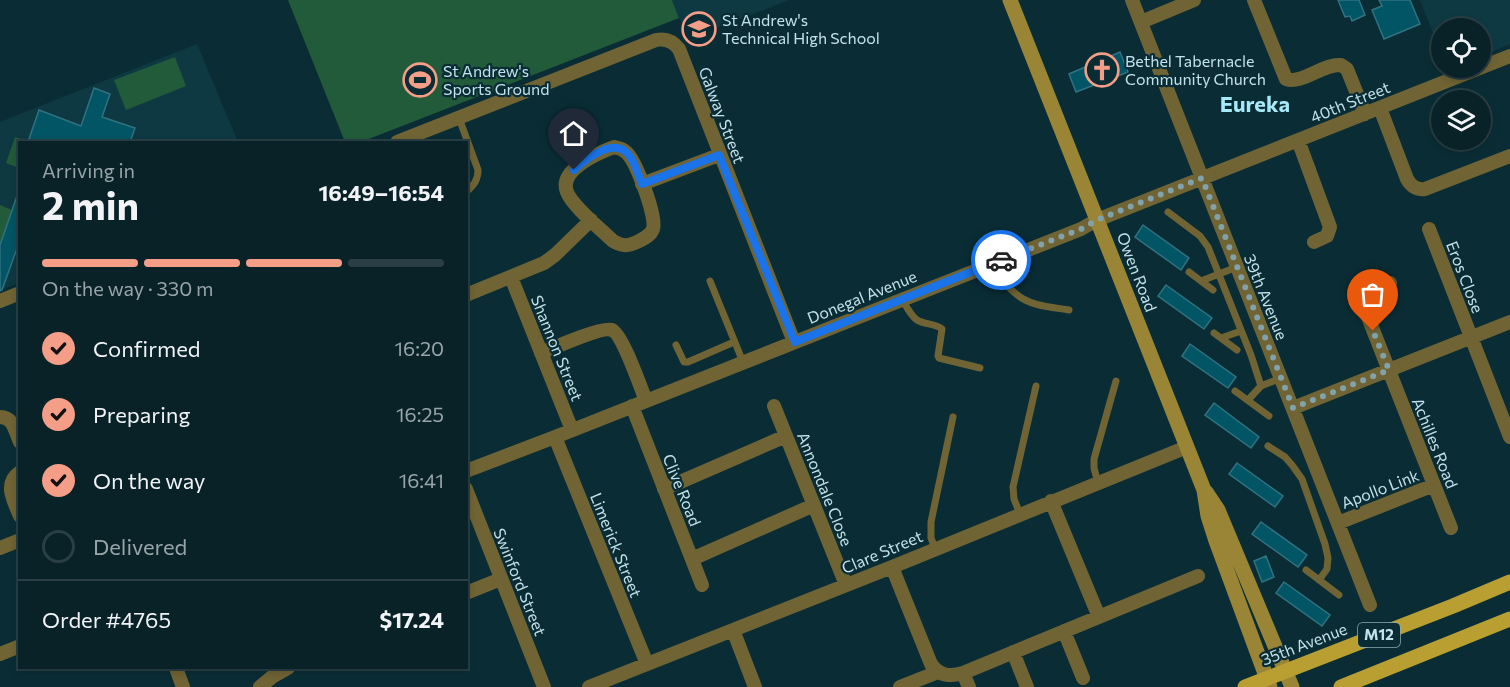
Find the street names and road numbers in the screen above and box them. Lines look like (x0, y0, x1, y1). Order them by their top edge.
street label: Galway Street (695, 64, 750, 166)
street label: 40th Street (1307, 77, 1393, 126)
street label: Owen Road (1114, 229, 1161, 314)
street label: Eros Close (1443, 238, 1488, 315)
street label: 39th Avenue (1241, 251, 1292, 343)
street label: Donegal Avenue (804, 266, 919, 327)
street label: Shannon Street (528, 292, 587, 404)
street label: Achilles Road (1409, 395, 1462, 491)
street label: Annondale Close (794, 429, 857, 549)
street label: Clive Road (659, 451, 705, 529)
street label: Apollo Link (1338, 465, 1422, 512)
street label: Limerick Street (587, 490, 646, 600)
street label: Swinford Street (490, 525, 551, 639)
street label: Clare Street (838, 526, 926, 577)
street label: 35th Avenue (1258, 618, 1349, 669)
road number: M12 (1358, 623, 1400, 647)

